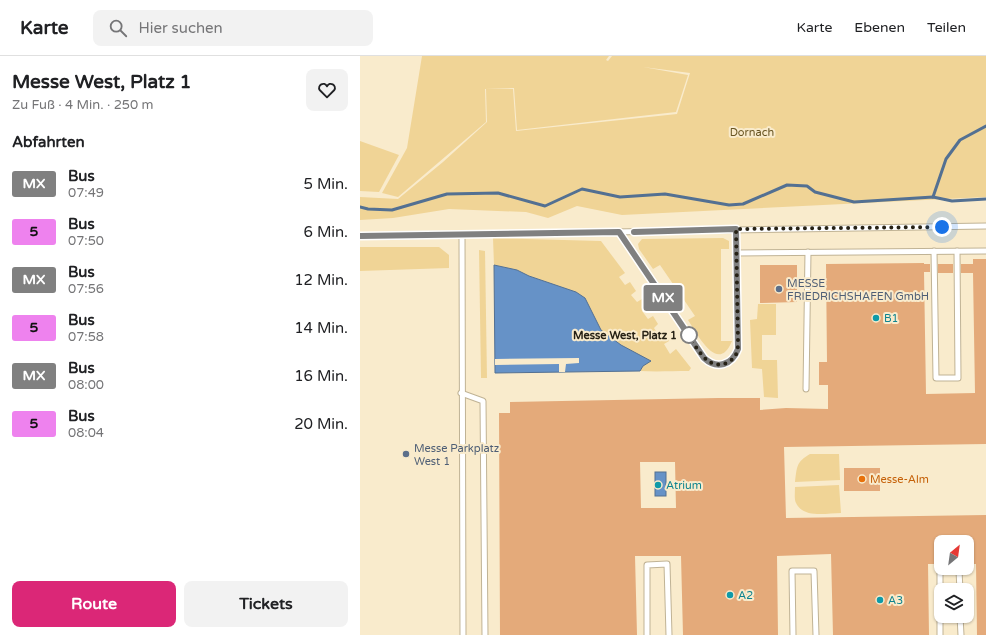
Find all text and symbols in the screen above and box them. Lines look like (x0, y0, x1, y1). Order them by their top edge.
search box (93, 10, 373, 46)
text: Karte (20, 17, 69, 39)
icon: search (107, 17, 129, 39)
text: Hier suchen (139, 19, 223, 37)
text: Karte (797, 19, 832, 36)
text: Ebenen (854, 19, 905, 36)
text: Teilen (927, 19, 966, 36)
button: heart (306, 69, 348, 111)
text: Messe West, Platz 1 (12, 71, 192, 93)
text: Zu Fuß · 4 Min. · 250 m (12, 97, 153, 113)
park label: Dornach (730, 126, 774, 139)
text: Abfahrten (12, 133, 85, 151)
text: Bus (68, 167, 95, 185)
text: MX (23, 175, 45, 192)
text: 5 Min. (304, 175, 348, 193)
text: 07:49 (68, 185, 104, 201)
text: Bus (68, 215, 95, 233)
your location (932, 217, 952, 237)
text: 5 (30, 223, 38, 240)
text: 6 Min. (304, 223, 348, 241)
text: 07:50 (68, 233, 104, 249)
text: Bus (68, 263, 95, 281)
text: MX (23, 271, 45, 288)
text: 12 Min. (294, 271, 348, 289)
place label: MESSE FRIEDRICHSHAFEN GmbH (787, 277, 929, 303)
text: 07:56 (68, 281, 104, 297)
marker: MESSE FRIEDRICHSHAFEN GmbH (774, 284, 784, 294)
line badge: MX (645, 285, 681, 311)
text: MX (652, 289, 674, 306)
text: Bus (68, 311, 95, 329)
place label: B1 (884, 312, 899, 325)
marker: B1 (871, 313, 881, 323)
text: 5 (30, 319, 38, 336)
text: 14 Min. (294, 319, 348, 337)
marker: Messe West, Platz 1 (680, 326, 698, 344)
text: 07:58 (68, 329, 104, 345)
place label: Messe West, Platz 1 (573, 329, 677, 342)
text: Bus (68, 359, 95, 377)
text: MX (23, 367, 45, 384)
text: 16 Min. (294, 367, 348, 385)
text: 08:00 (68, 377, 104, 393)
text: Bus (68, 407, 95, 425)
text: 5 (30, 415, 38, 432)
text: 20 Min. (294, 415, 348, 433)
text: 08:04 (68, 425, 104, 441)
place label: Messe Parkplatz West 1 (414, 442, 500, 468)
marker: Messe Parkplatz West 1 (401, 449, 411, 459)
place label: Messe-Alm (870, 473, 929, 486)
marker: Messe-Alm (857, 474, 867, 484)
place label: Atrium (666, 479, 702, 492)
marker: Atrium (653, 480, 663, 490)
north arrow (934, 535, 974, 575)
map controls (934, 535, 974, 623)
button: Route (12, 581, 176, 627)
button: Tickets (184, 581, 348, 627)
button: layers (934, 583, 974, 623)
place label: A2 (738, 589, 753, 602)
marker: A2 (725, 590, 735, 600)
place label: A3 (888, 594, 903, 607)
marker: A3 (875, 595, 885, 605)

